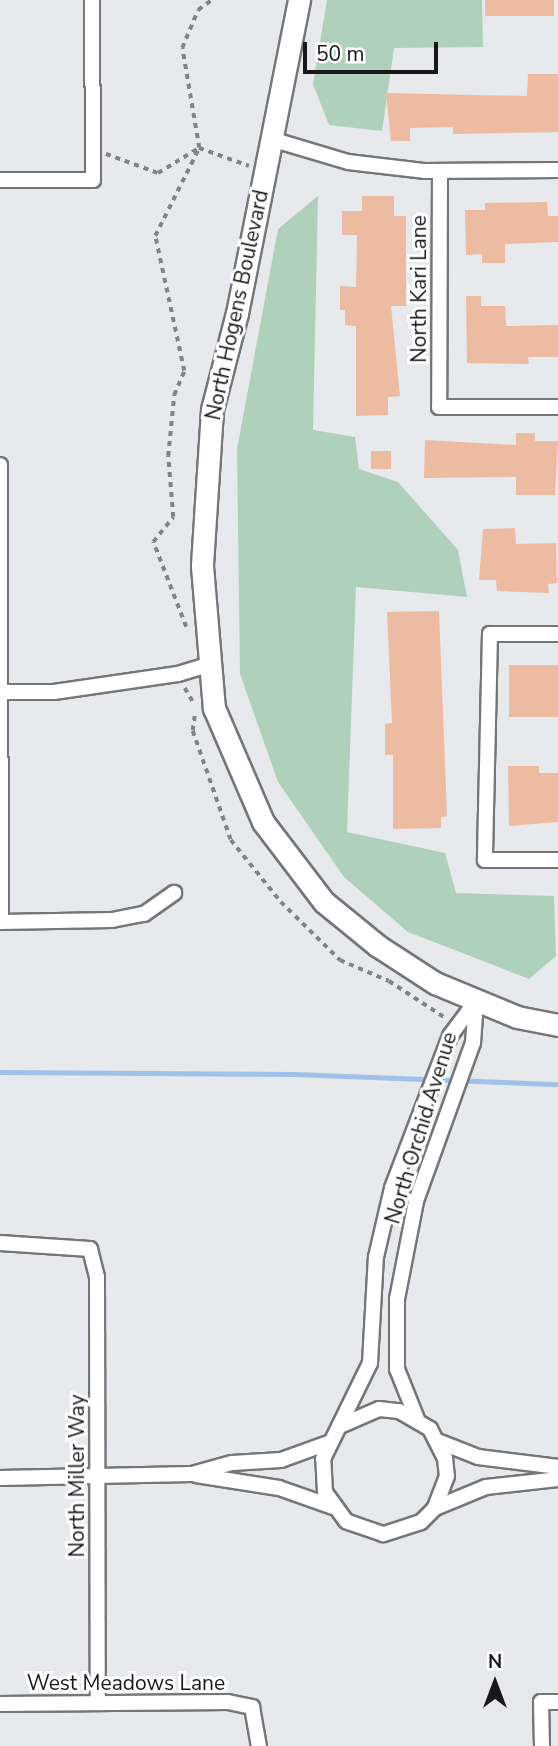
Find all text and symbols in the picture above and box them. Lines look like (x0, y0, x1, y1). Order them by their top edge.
scale bar (306, 28, 441, 72)
text: 50 m (316, 40, 365, 68)
street label: North Hogens Boulevard (200, 188, 274, 422)
street label: North Kari Lane (406, 215, 432, 363)
street label: North Orchid Avenue (380, 1029, 462, 1227)
street label: North Miller Way (64, 1395, 90, 1557)
north arrow (460, 1648, 530, 1718)
text: N (488, 1649, 502, 1675)
street label: West Meadows Lane (27, 1670, 225, 1696)

